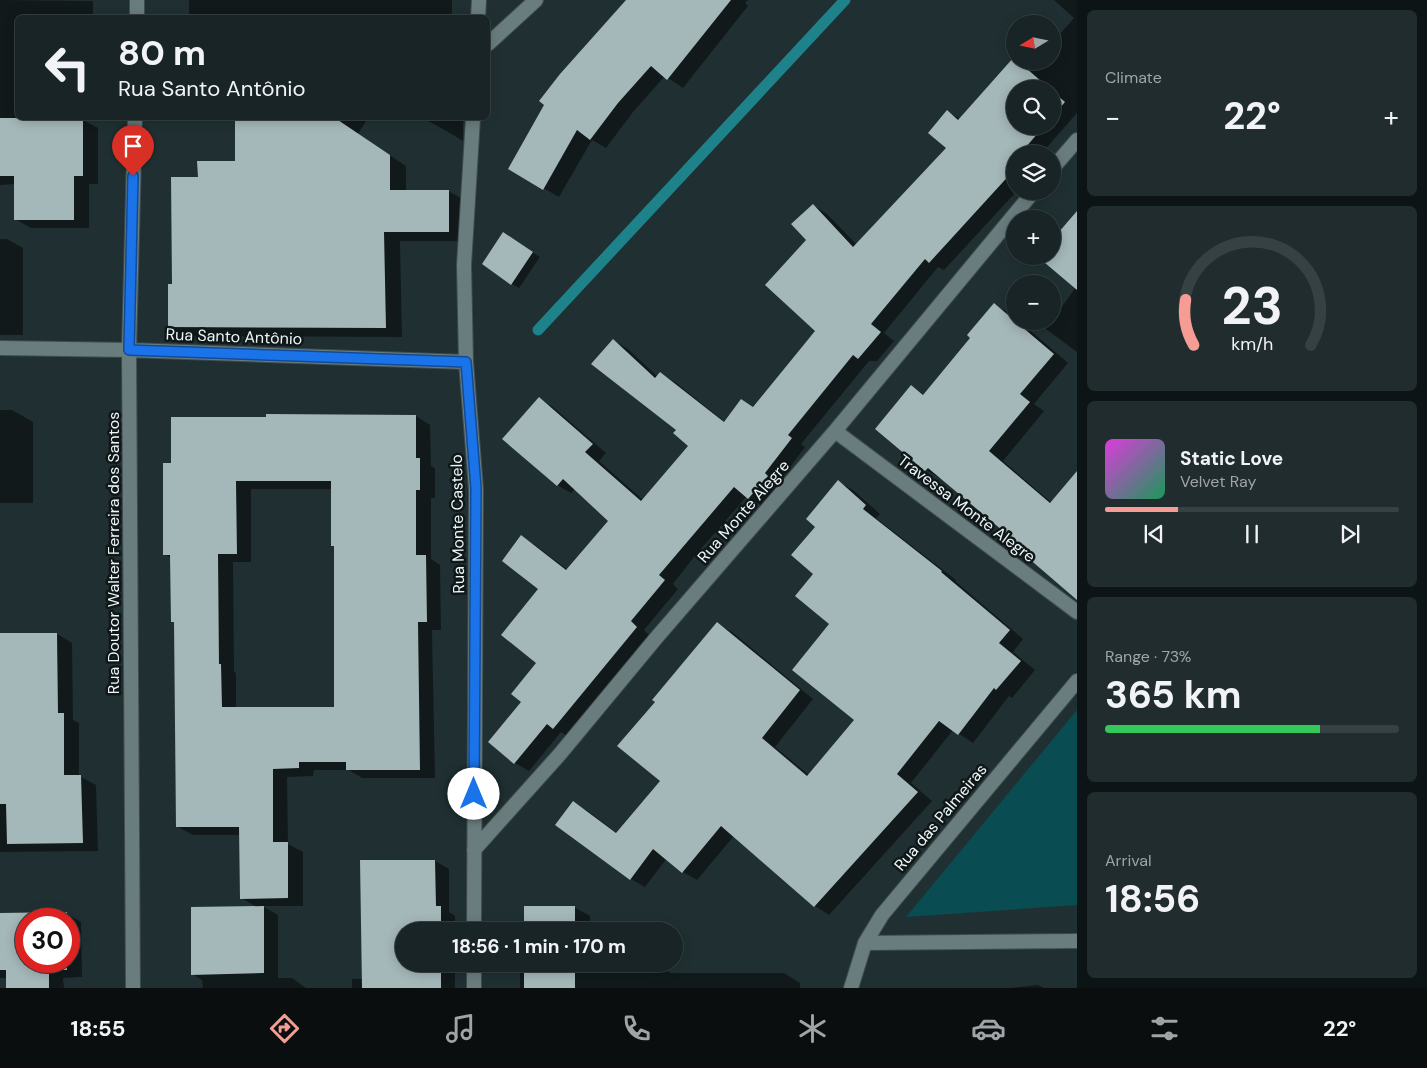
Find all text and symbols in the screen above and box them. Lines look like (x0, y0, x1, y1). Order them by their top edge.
north arrow (1006, 15, 1061, 70)
map controls (1006, 15, 1061, 330)
text: 80 m (118, 30, 206, 76)
icon: left (35, 35, 100, 100)
text: Climate (1105, 67, 1162, 88)
text: Rua Santo Antônio (118, 74, 306, 103)
button: search (1006, 80, 1061, 135)
text: 22° (1223, 91, 1281, 141)
text: − (1105, 99, 1120, 136)
text: + (1384, 99, 1399, 136)
pin (112, 125, 154, 176)
icon: arrive (119, 132, 147, 160)
button: layers (1006, 145, 1061, 200)
button: + (1006, 210, 1061, 265)
text: 23 (1221, 272, 1283, 340)
button: − (1006, 275, 1061, 330)
street label: Rua Santo Antônio (165, 324, 303, 349)
text: km/h (1231, 332, 1273, 356)
street label: Rua Doutor Walter Ferreira dos Santos (103, 412, 124, 694)
text: Static Love (1180, 446, 1283, 471)
street label: Travessa Monte Alegre (894, 450, 1040, 567)
street label: Rua Monte Castelo (446, 454, 469, 594)
street label: Rua Monte Alegre (693, 455, 794, 567)
text: Velvet Ray (1180, 471, 1256, 492)
icon: previous (1140, 520, 1168, 548)
icon: pause (1238, 520, 1266, 548)
icon: next (1336, 520, 1364, 548)
text: Range · 73% (1105, 646, 1191, 667)
text: 365 km (1105, 670, 1242, 720)
street label: Rua das Palmeiras (889, 759, 991, 875)
position arrow (447, 767, 499, 819)
text: Arrival (1105, 850, 1152, 871)
text: 18:56 (1105, 874, 1200, 924)
speed limit sign: 30 (15, 908, 80, 973)
text: 18:56 · 1 min · 170 m (452, 934, 626, 959)
icon: directions (267, 1011, 302, 1046)
icon: music (443, 1011, 478, 1046)
icon: phone (619, 1011, 654, 1046)
icon: climate (795, 1011, 830, 1046)
icon: car (971, 1011, 1006, 1046)
icon: filters (1147, 1011, 1182, 1046)
text: 18:55 (71, 1014, 125, 1043)
text: 22° (1323, 1014, 1356, 1043)

